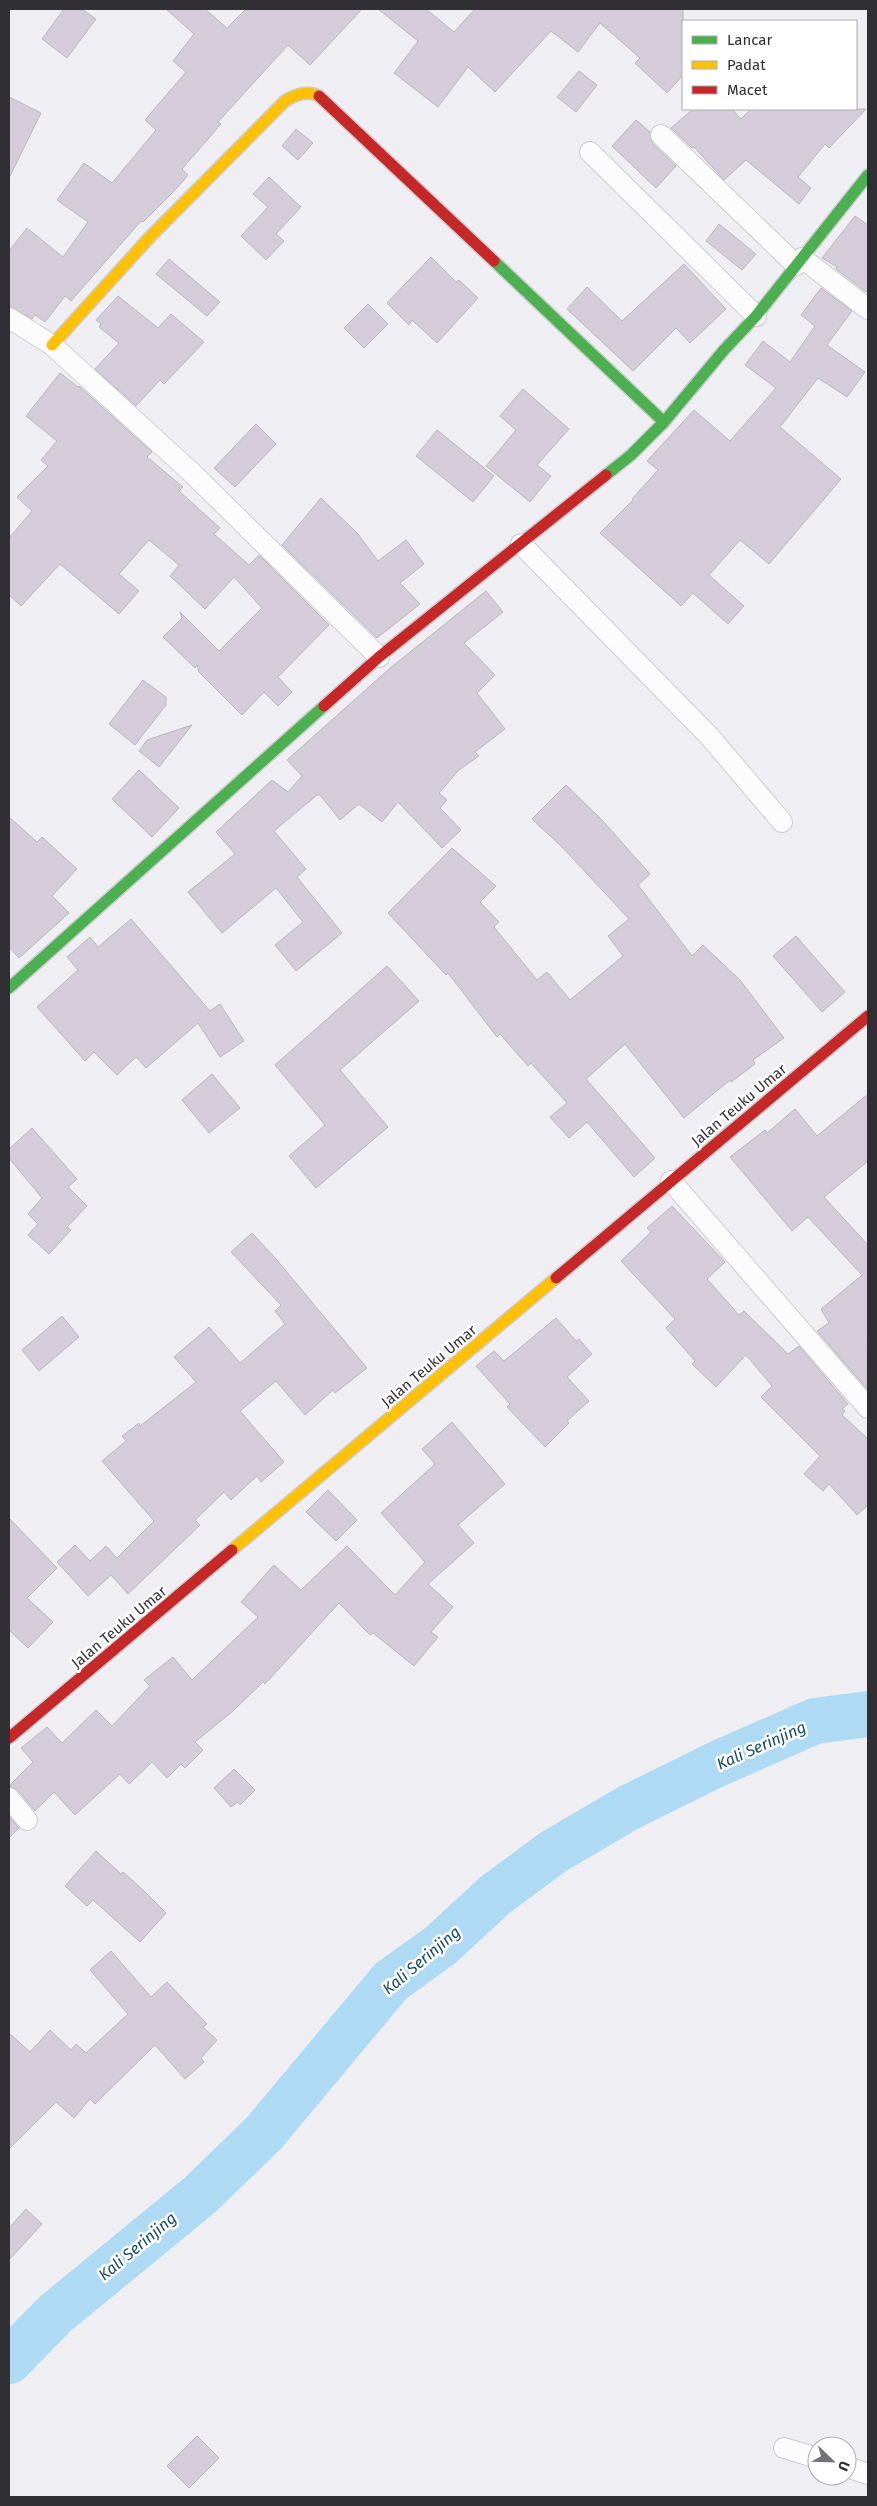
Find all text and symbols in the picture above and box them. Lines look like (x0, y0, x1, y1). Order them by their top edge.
legend (682, 20, 857, 110)
text: Lancar (727, 31, 772, 49)
text: Padat (727, 56, 766, 74)
text: Macet (727, 81, 768, 99)
street label: Jalan Teuku Umar (688, 1060, 790, 1150)
street label: Jalan Teuku Umar (378, 1321, 480, 1411)
street label: Jalan Teuku Umar (68, 1582, 170, 1672)
water label: Kali Serinjing (714, 1717, 809, 1774)
water label: Kali Serinjing (379, 1922, 464, 1998)
water label: Kali Serinjing (95, 2208, 180, 2284)
north arrow (807, 2436, 857, 2486)
text: U (834, 2458, 853, 2473)

